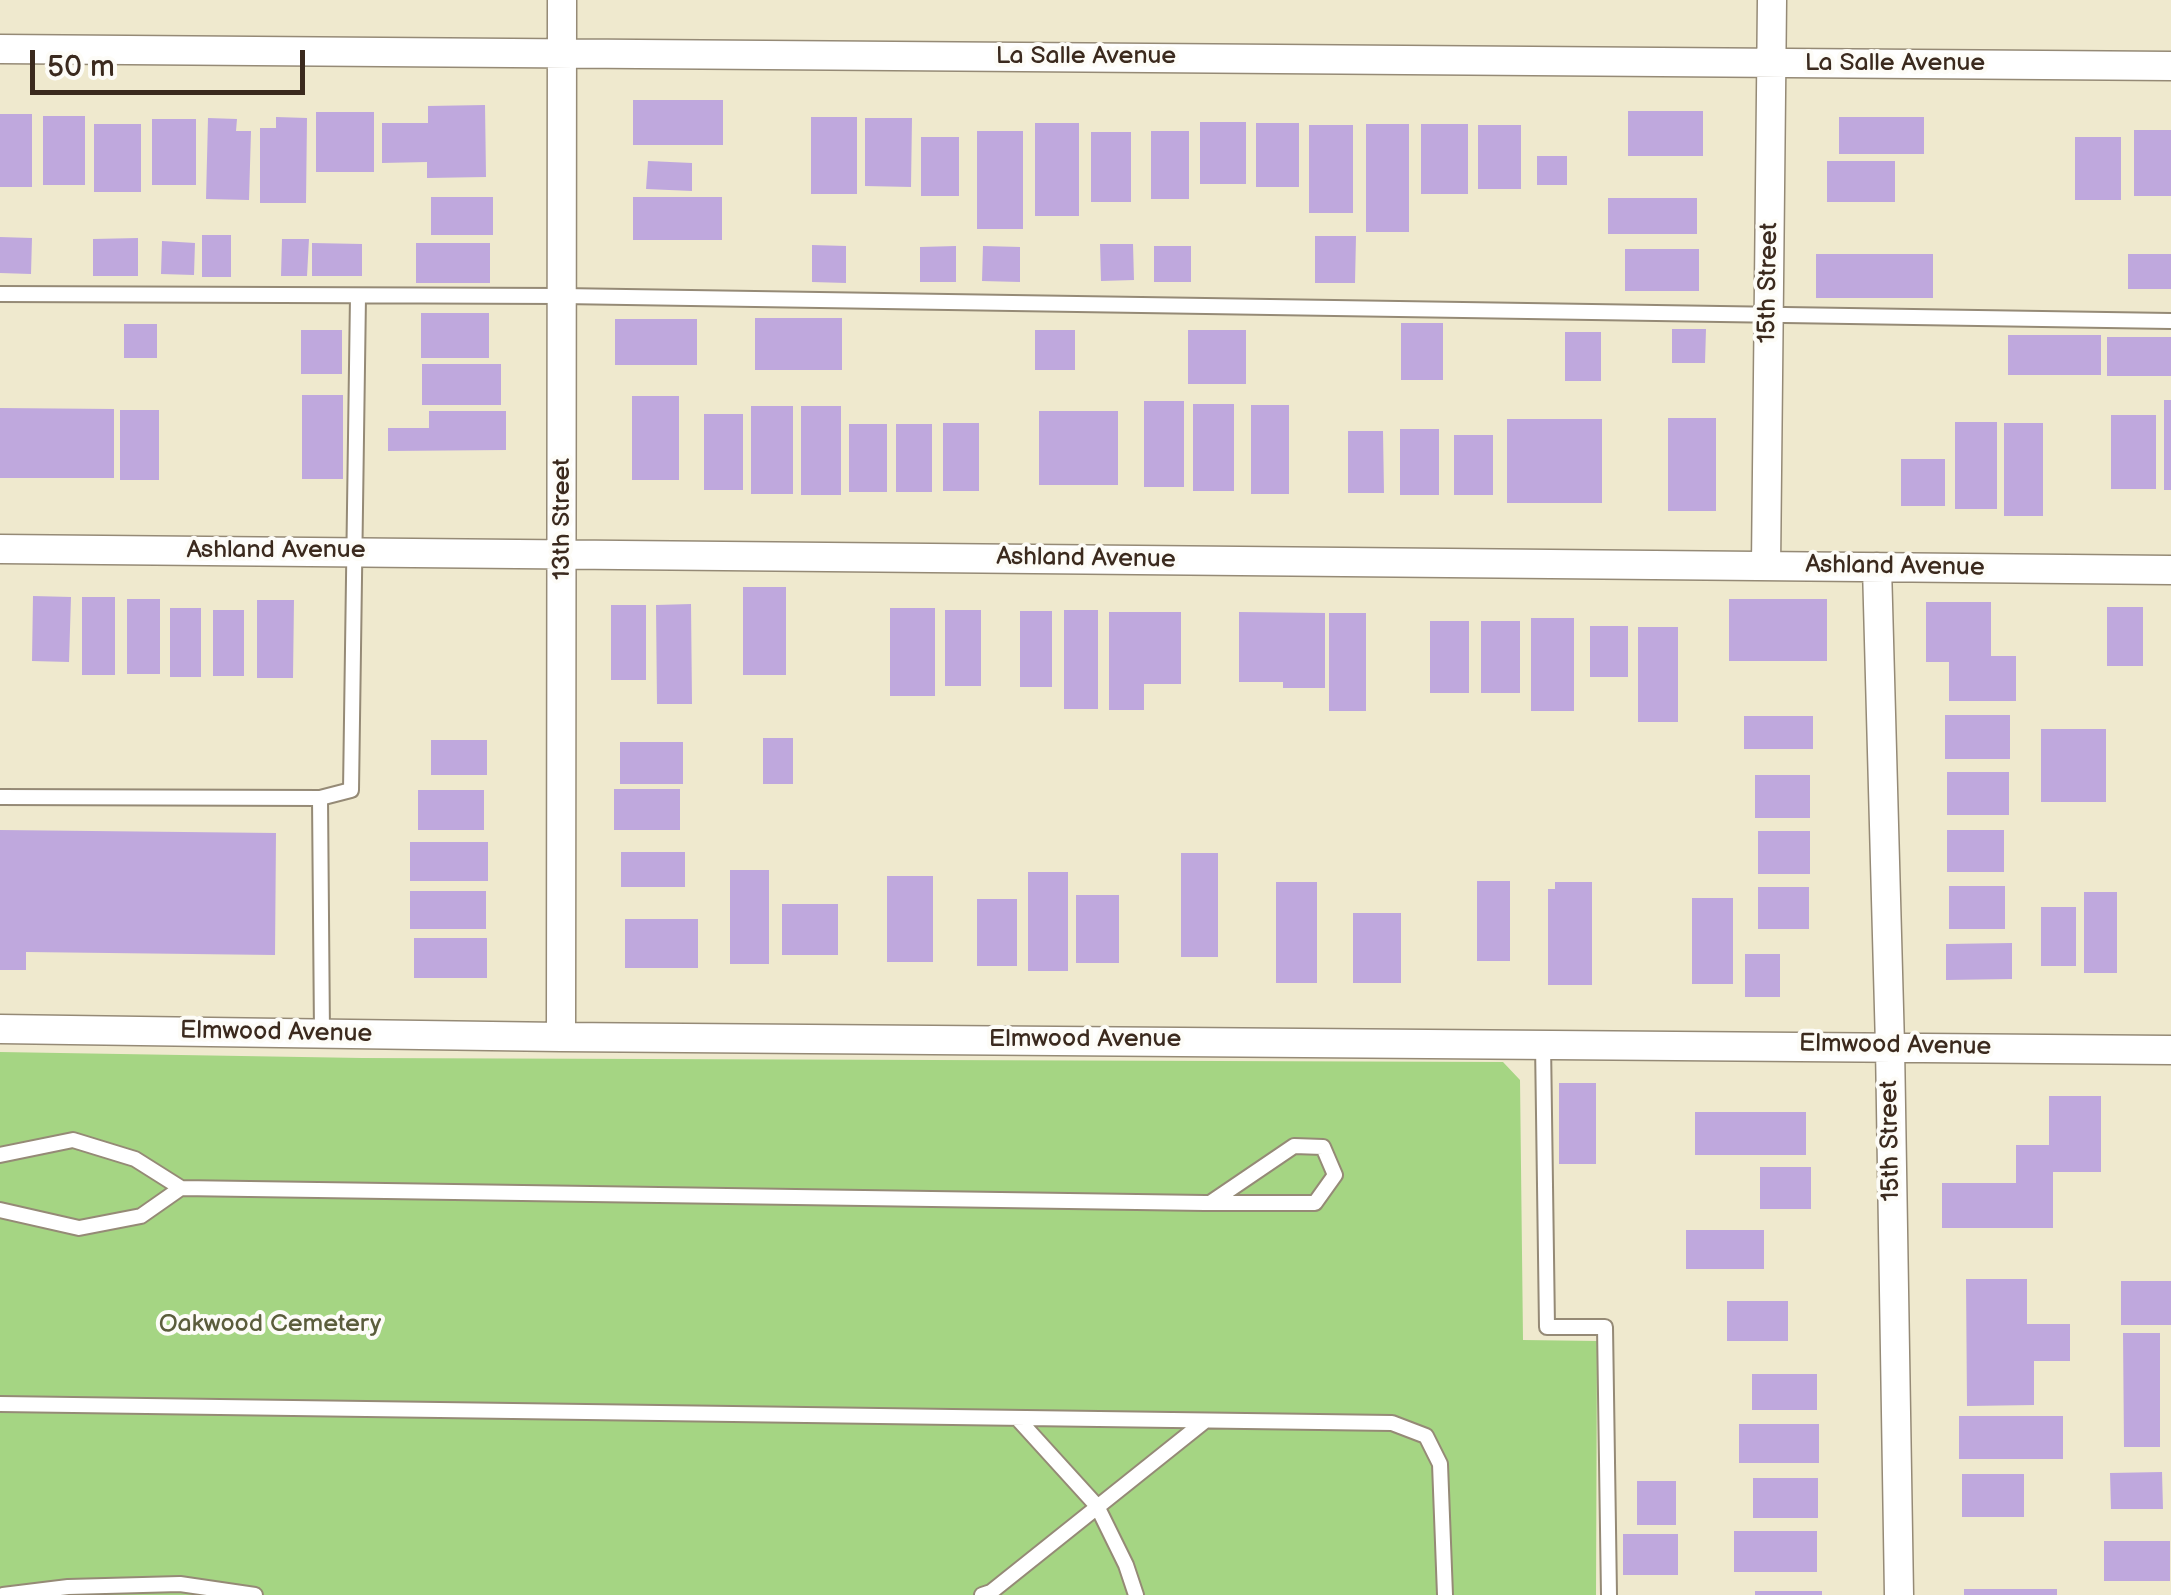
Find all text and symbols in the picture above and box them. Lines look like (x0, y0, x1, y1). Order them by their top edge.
scale bar (35, 30, 310, 92)
street label: La Salle Avenue (996, 42, 1176, 72)
text: 50 m (47, 49, 115, 85)
street label: La Salle Avenue (1805, 49, 1985, 79)
street label: 15th Street (1753, 222, 1785, 344)
street label: 13th Street (548, 458, 578, 580)
street label: Ashland Avenue (186, 536, 366, 566)
street label: Ashland Avenue (996, 542, 1176, 576)
street label: Ashland Avenue (1805, 550, 1985, 584)
street label: Elmwood Avenue (180, 1016, 372, 1050)
street label: Elmwood Avenue (989, 1025, 1181, 1055)
street label: Elmwood Avenue (1799, 1029, 1991, 1063)
street label: 15th Street (1875, 1080, 1907, 1202)
park label: Oakwood Cemetery (159, 1310, 381, 1340)

